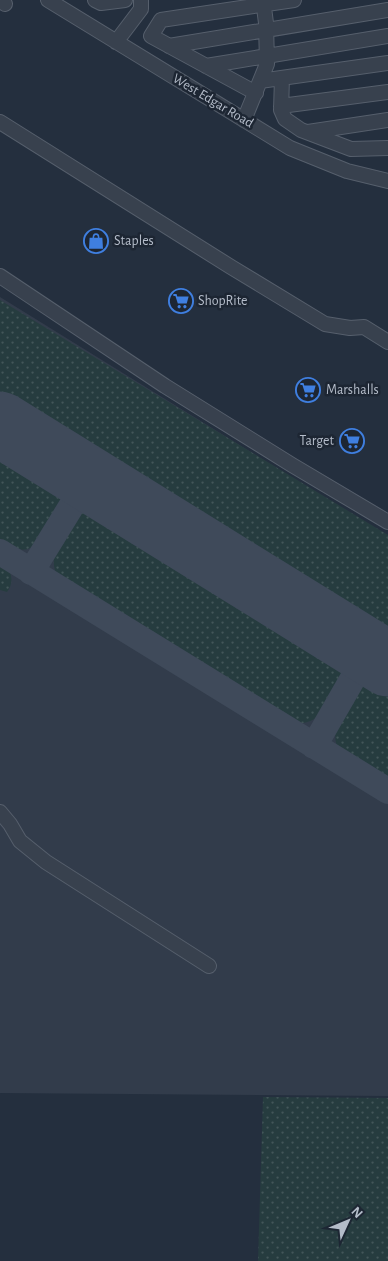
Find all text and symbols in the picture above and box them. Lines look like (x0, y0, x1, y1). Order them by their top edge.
street label: West Edgar Road (170, 71, 256, 131)
shop icon: Staples (83, 228, 109, 254)
place label: Staples (114, 234, 154, 248)
supermarket icon: ShopRite (168, 288, 194, 314)
place label: ShopRite (198, 294, 247, 308)
supermarket icon: Marshalls (295, 377, 321, 403)
place label: Marshalls (326, 383, 379, 397)
supermarket icon: Target (339, 428, 365, 454)
place label: Target (299, 434, 335, 448)
north arrow (323, 1196, 373, 1246)
text: N (348, 1204, 365, 1221)

